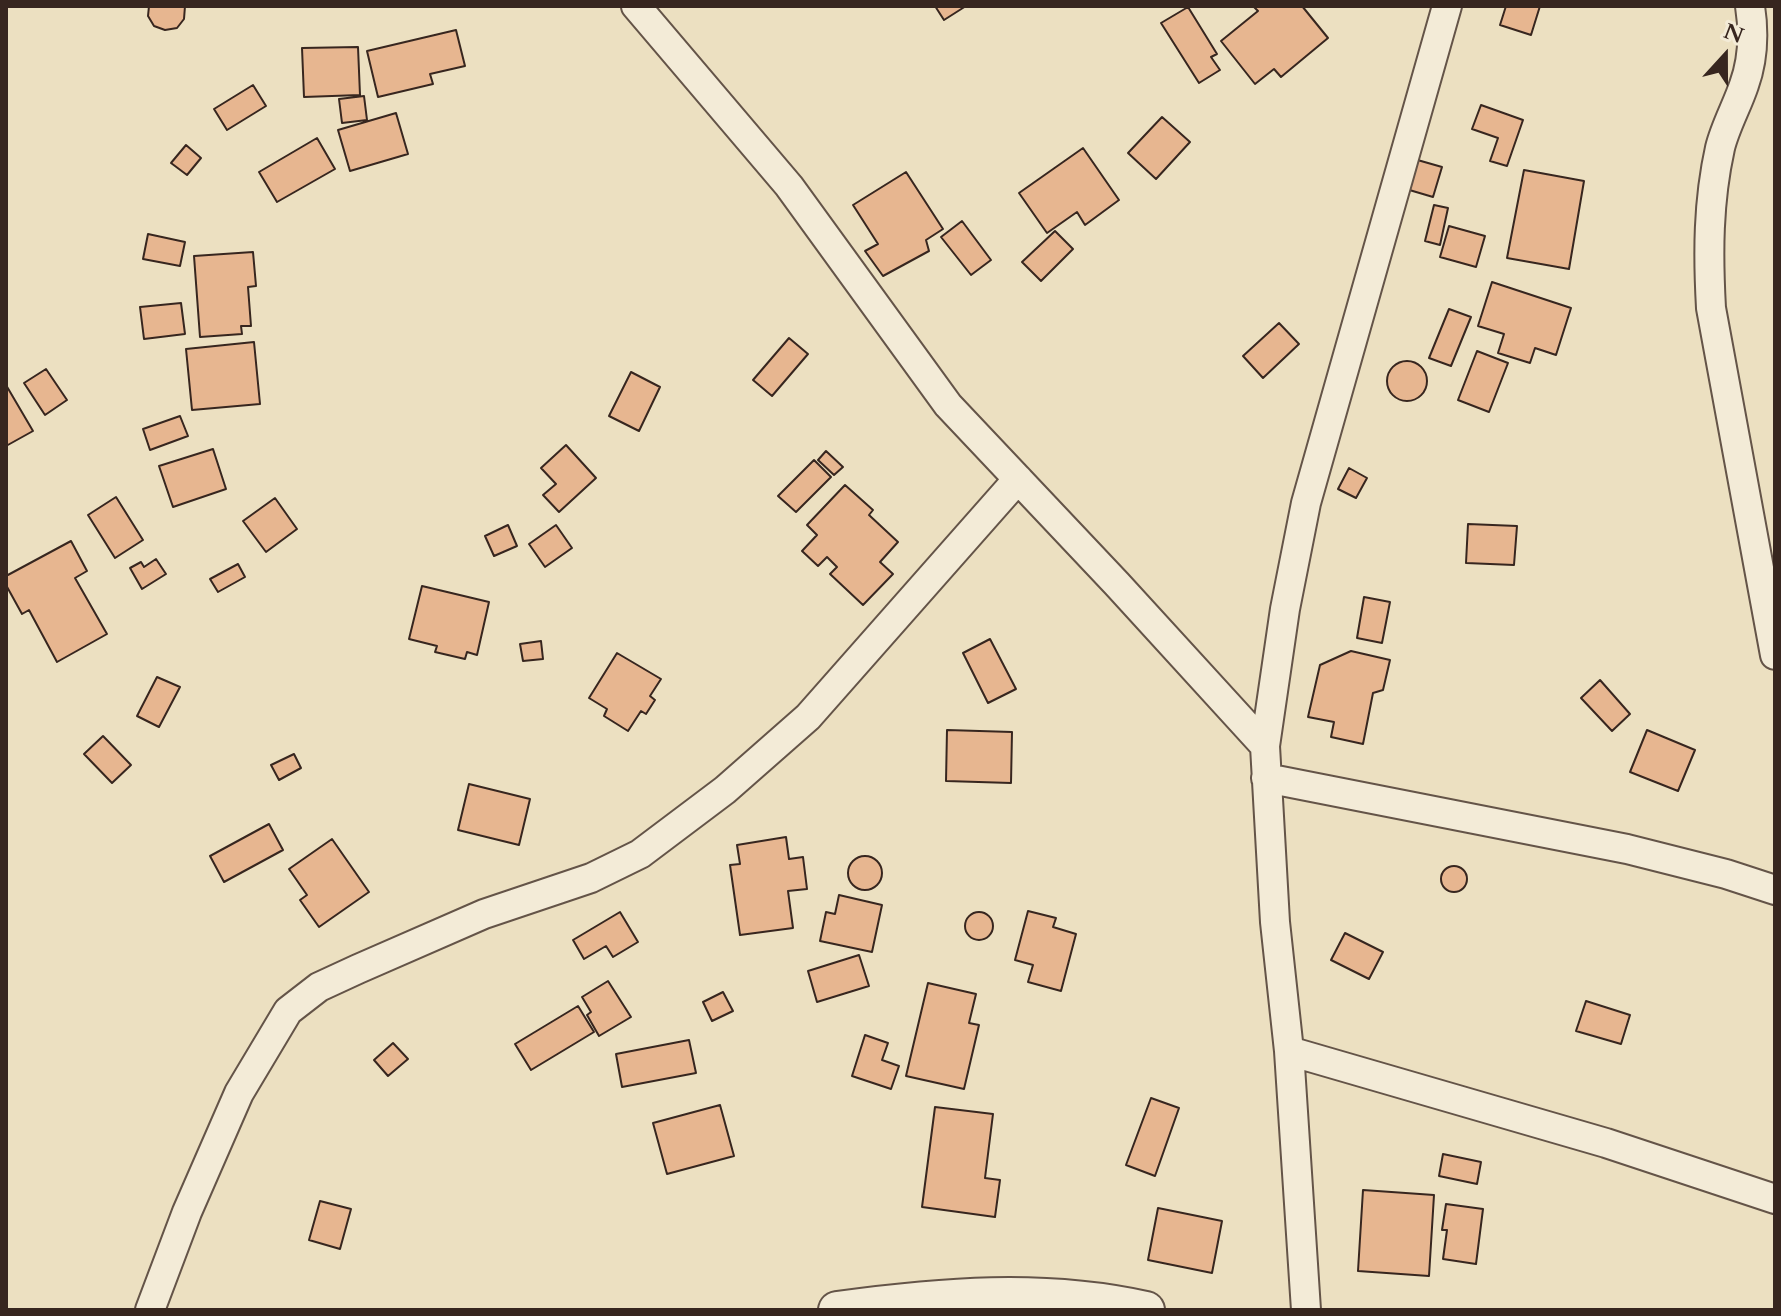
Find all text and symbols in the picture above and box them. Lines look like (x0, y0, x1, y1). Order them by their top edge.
north arrow (1685, 16, 1765, 96)
text: N (1719, 16, 1748, 51)

